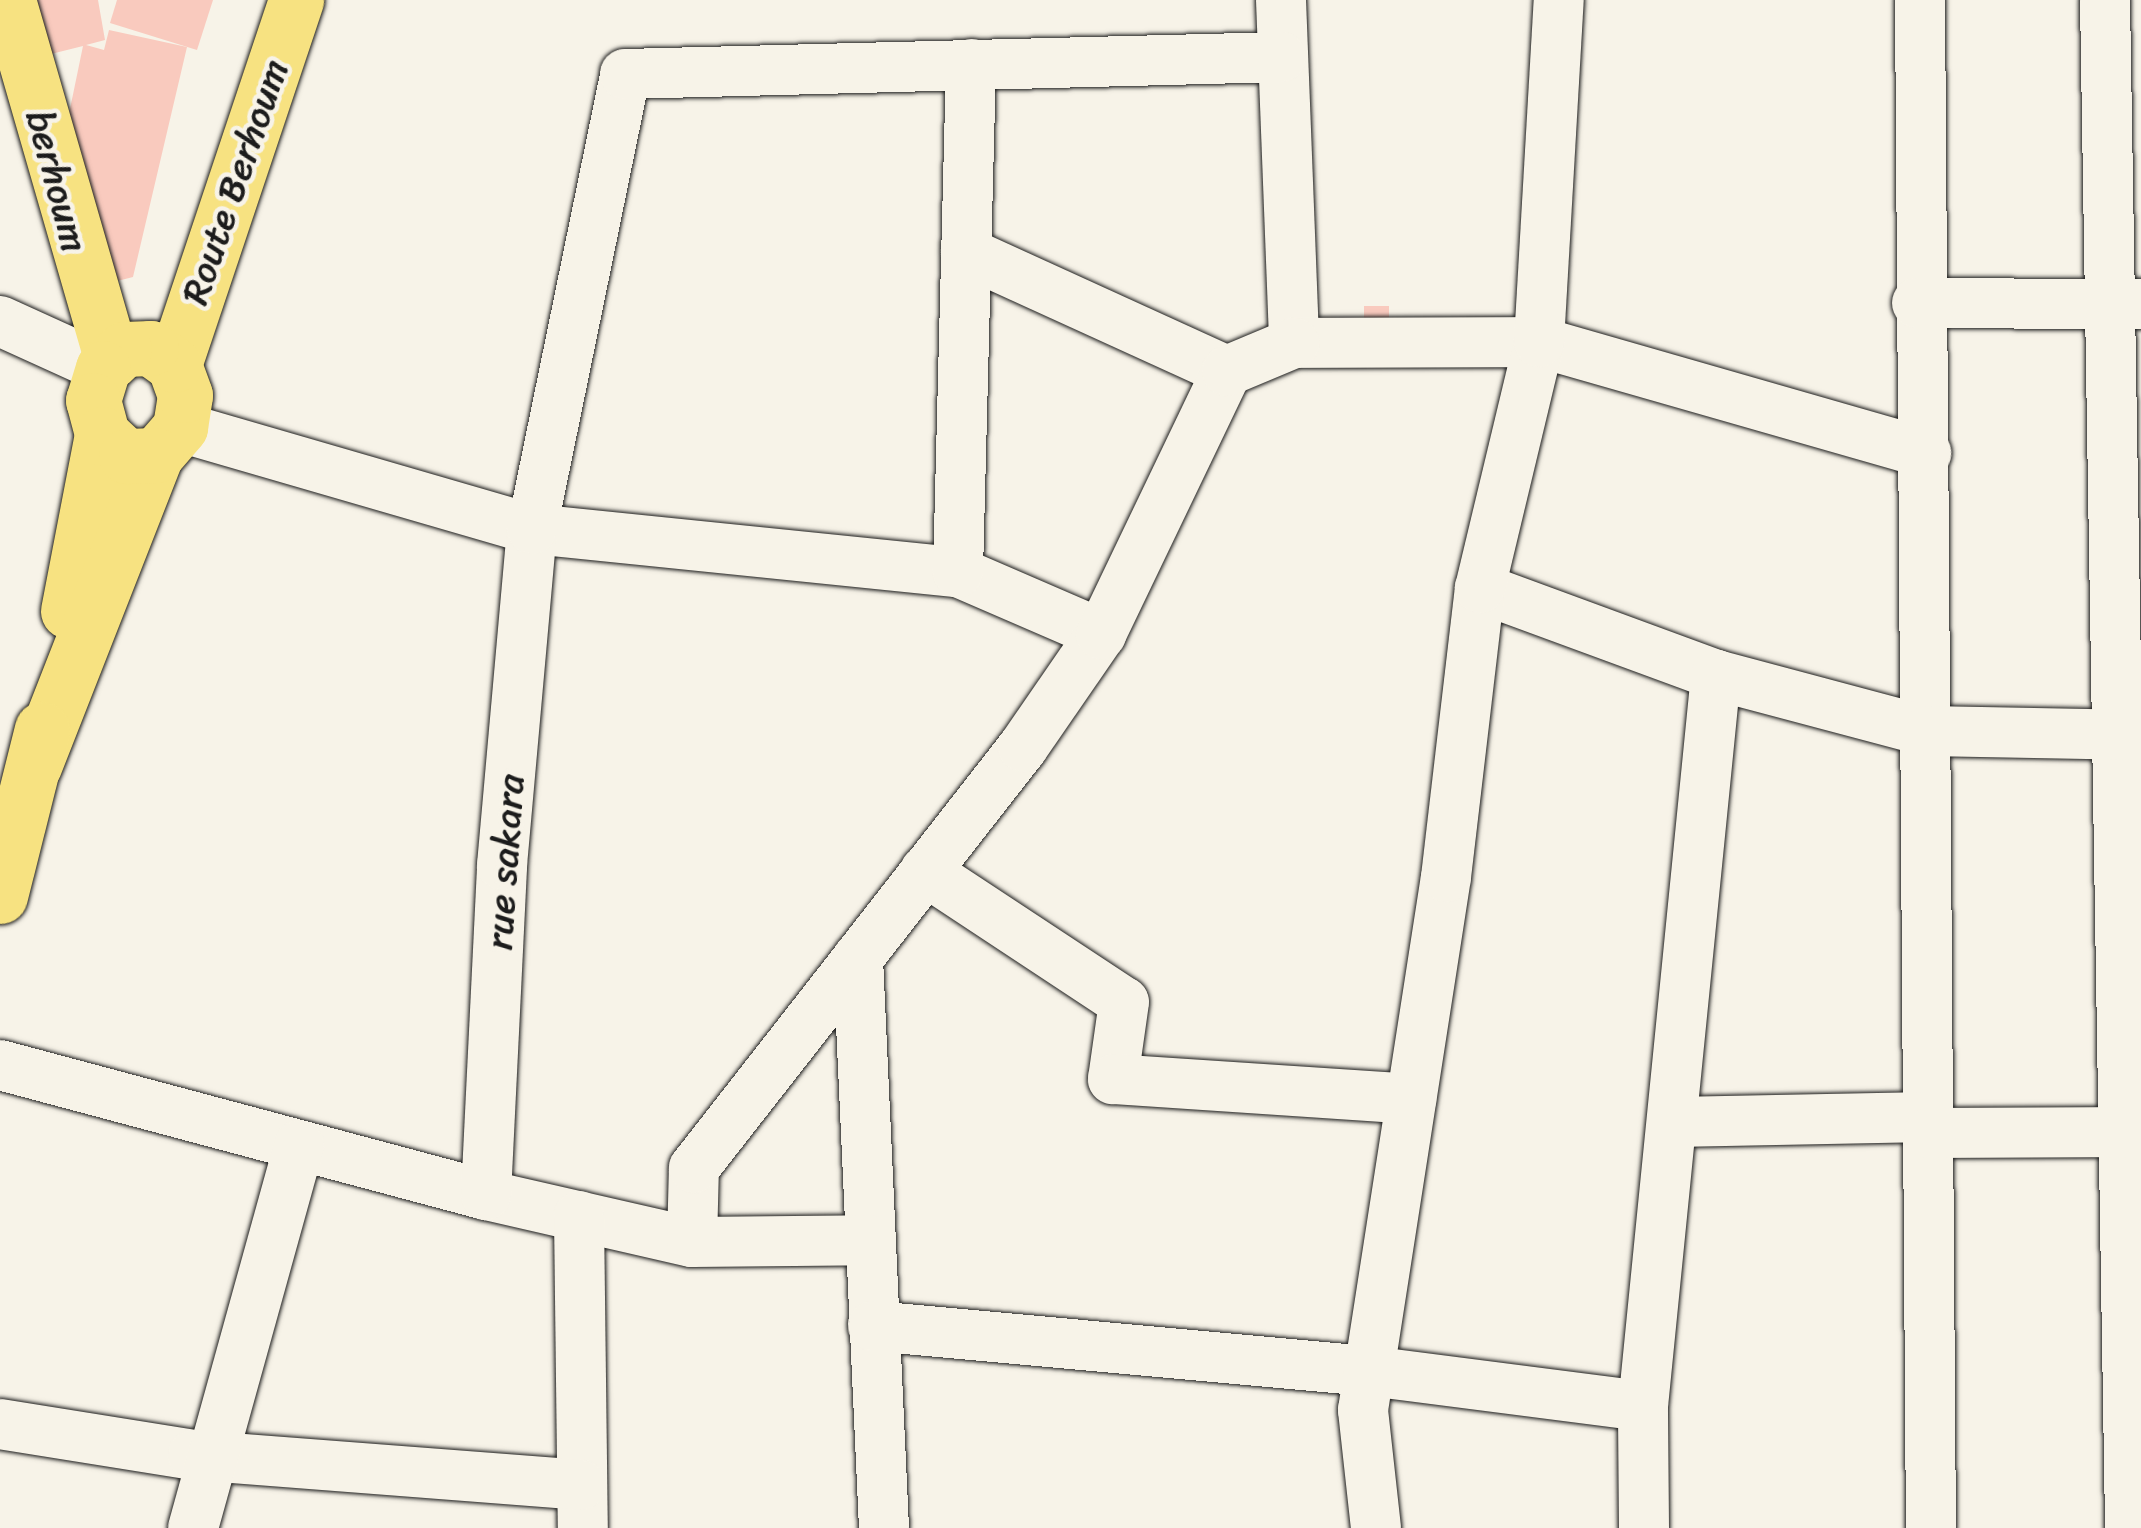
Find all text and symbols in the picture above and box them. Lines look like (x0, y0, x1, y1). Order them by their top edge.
street label: Route Berhoum (172, 54, 298, 310)
street label: berhoum (16, 105, 98, 257)
street label: rue sakara (476, 773, 534, 951)

